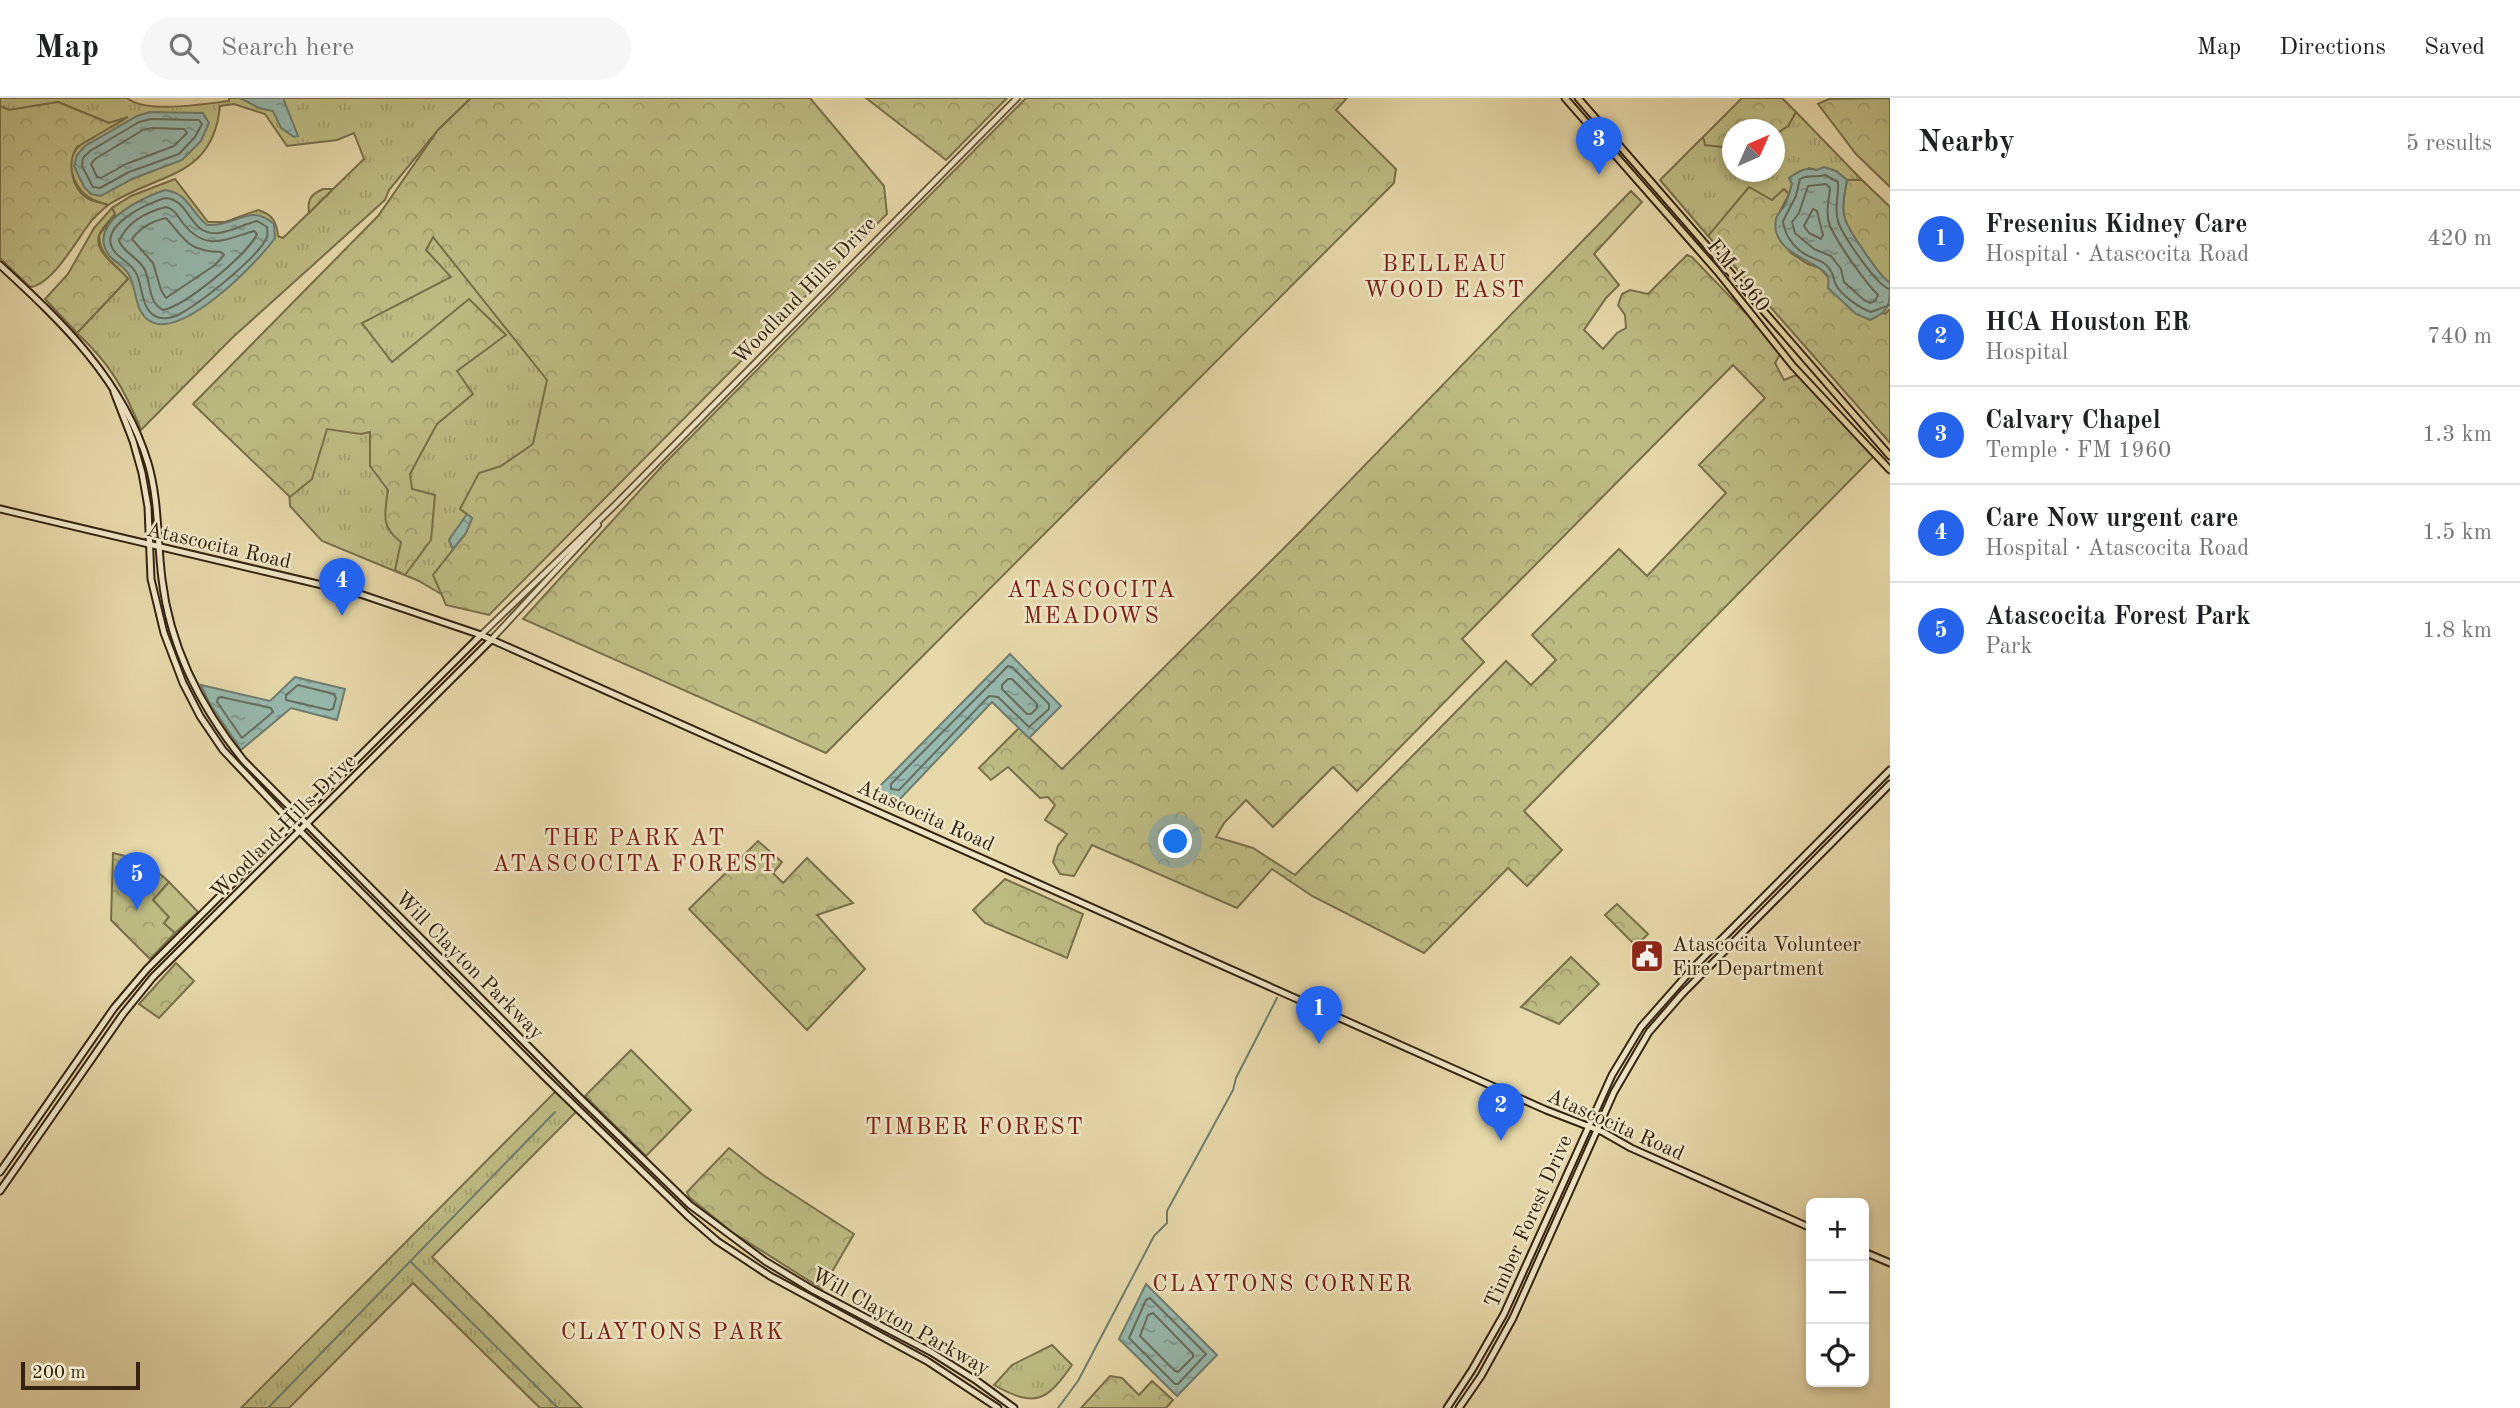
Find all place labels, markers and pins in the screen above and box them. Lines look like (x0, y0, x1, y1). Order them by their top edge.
pin: 3 (1576, 117, 1622, 175)
pin: 4 (319, 558, 365, 616)
pin: 5 (114, 852, 160, 910)
place label: Atascocita Volunteer Fire Department (1672, 935, 1861, 980)
public building icon: Atascocita Volunteer Fire Department (1628, 937, 1666, 975)
pin: 1 (1296, 986, 1342, 1044)
pin: 2 (1478, 1083, 1524, 1141)

